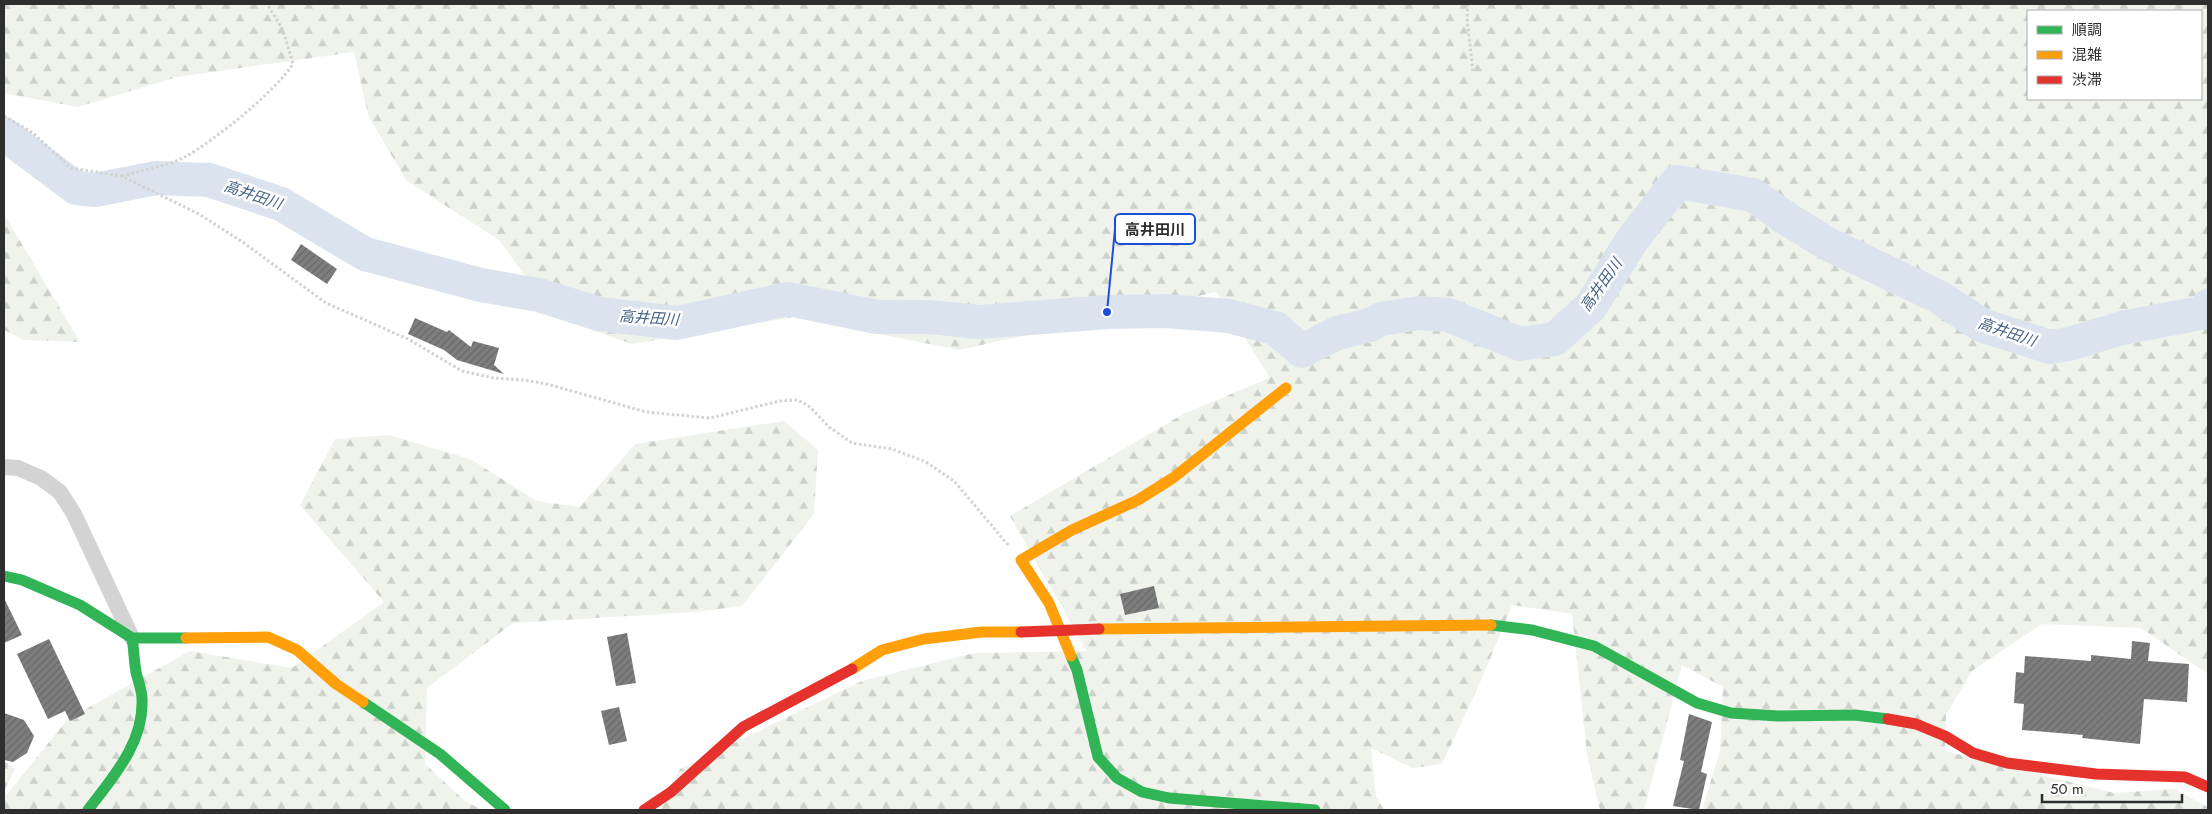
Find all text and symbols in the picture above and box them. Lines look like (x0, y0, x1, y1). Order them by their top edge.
legend (2027, 10, 2202, 100)
text: 順調 (2072, 19, 2102, 41)
text: 混雑 (2072, 44, 2102, 66)
text: 渋滞 (2072, 69, 2102, 91)
water label: 高井田川 (221, 175, 287, 216)
callout: 高井田川 (1115, 214, 1195, 244)
text: 高井田川 (1125, 219, 1185, 241)
water label: 高井田川 (1575, 252, 1628, 316)
water label: 高井田川 (618, 305, 682, 331)
water label: 高井田川 (1975, 312, 2041, 353)
scale bar (2042, 772, 2182, 804)
text: 50 m (2050, 778, 2084, 800)

